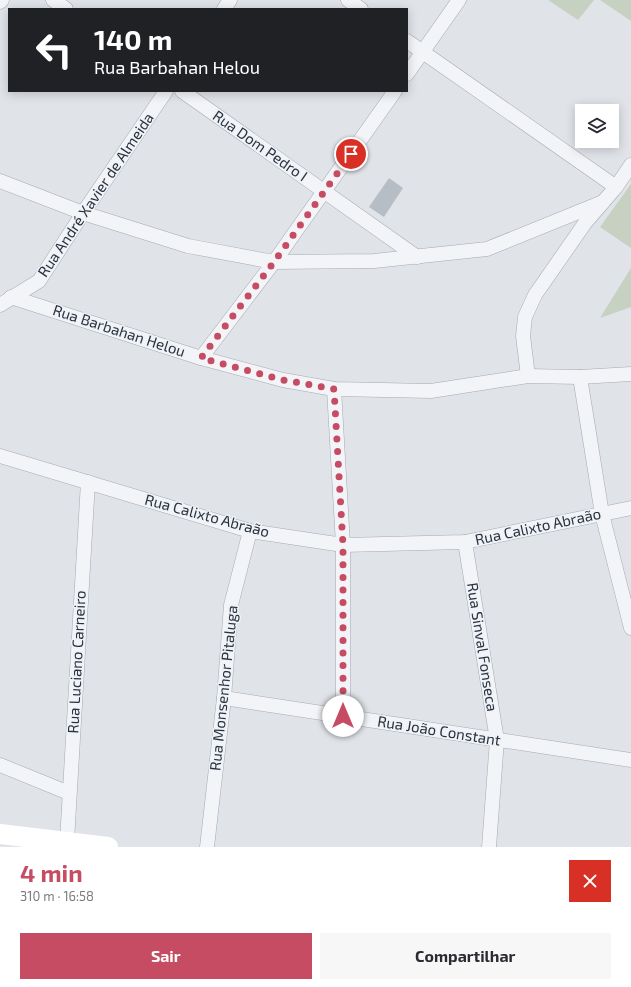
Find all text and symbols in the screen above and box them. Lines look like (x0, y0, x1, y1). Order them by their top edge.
text: 140 m (94, 22, 172, 56)
icon: left (28, 24, 80, 76)
text: Rua Barbahan Helou (94, 56, 260, 78)
map controls (575, 104, 619, 148)
button: layers (575, 104, 619, 148)
street label: Rua Dom Pedro I (210, 106, 311, 185)
street label: Rua André Xavier de Almeida (33, 109, 157, 280)
pin (334, 137, 368, 171)
icon: arrive (340, 143, 362, 165)
street label: Rua Barbahan Helou (51, 300, 188, 360)
street label: Rua Calixto Abraão (143, 490, 272, 540)
street label: Rua Calixto Abraão (473, 504, 602, 548)
street label: Rua Sinval Fonseca (464, 581, 502, 713)
street label: Rua Luciano Carneiro (63, 590, 89, 734)
street label: Rua Monsenhor Pitaluga (205, 604, 241, 772)
position arrow (322, 695, 364, 737)
street label: Rua João Constant (376, 711, 502, 749)
text: 4 min (20, 858, 83, 887)
button: close (569, 860, 611, 902)
text: 310 m · 16:58 (20, 888, 94, 904)
button: Sair (20, 933, 312, 979)
button: Compartilhar (320, 933, 611, 979)

